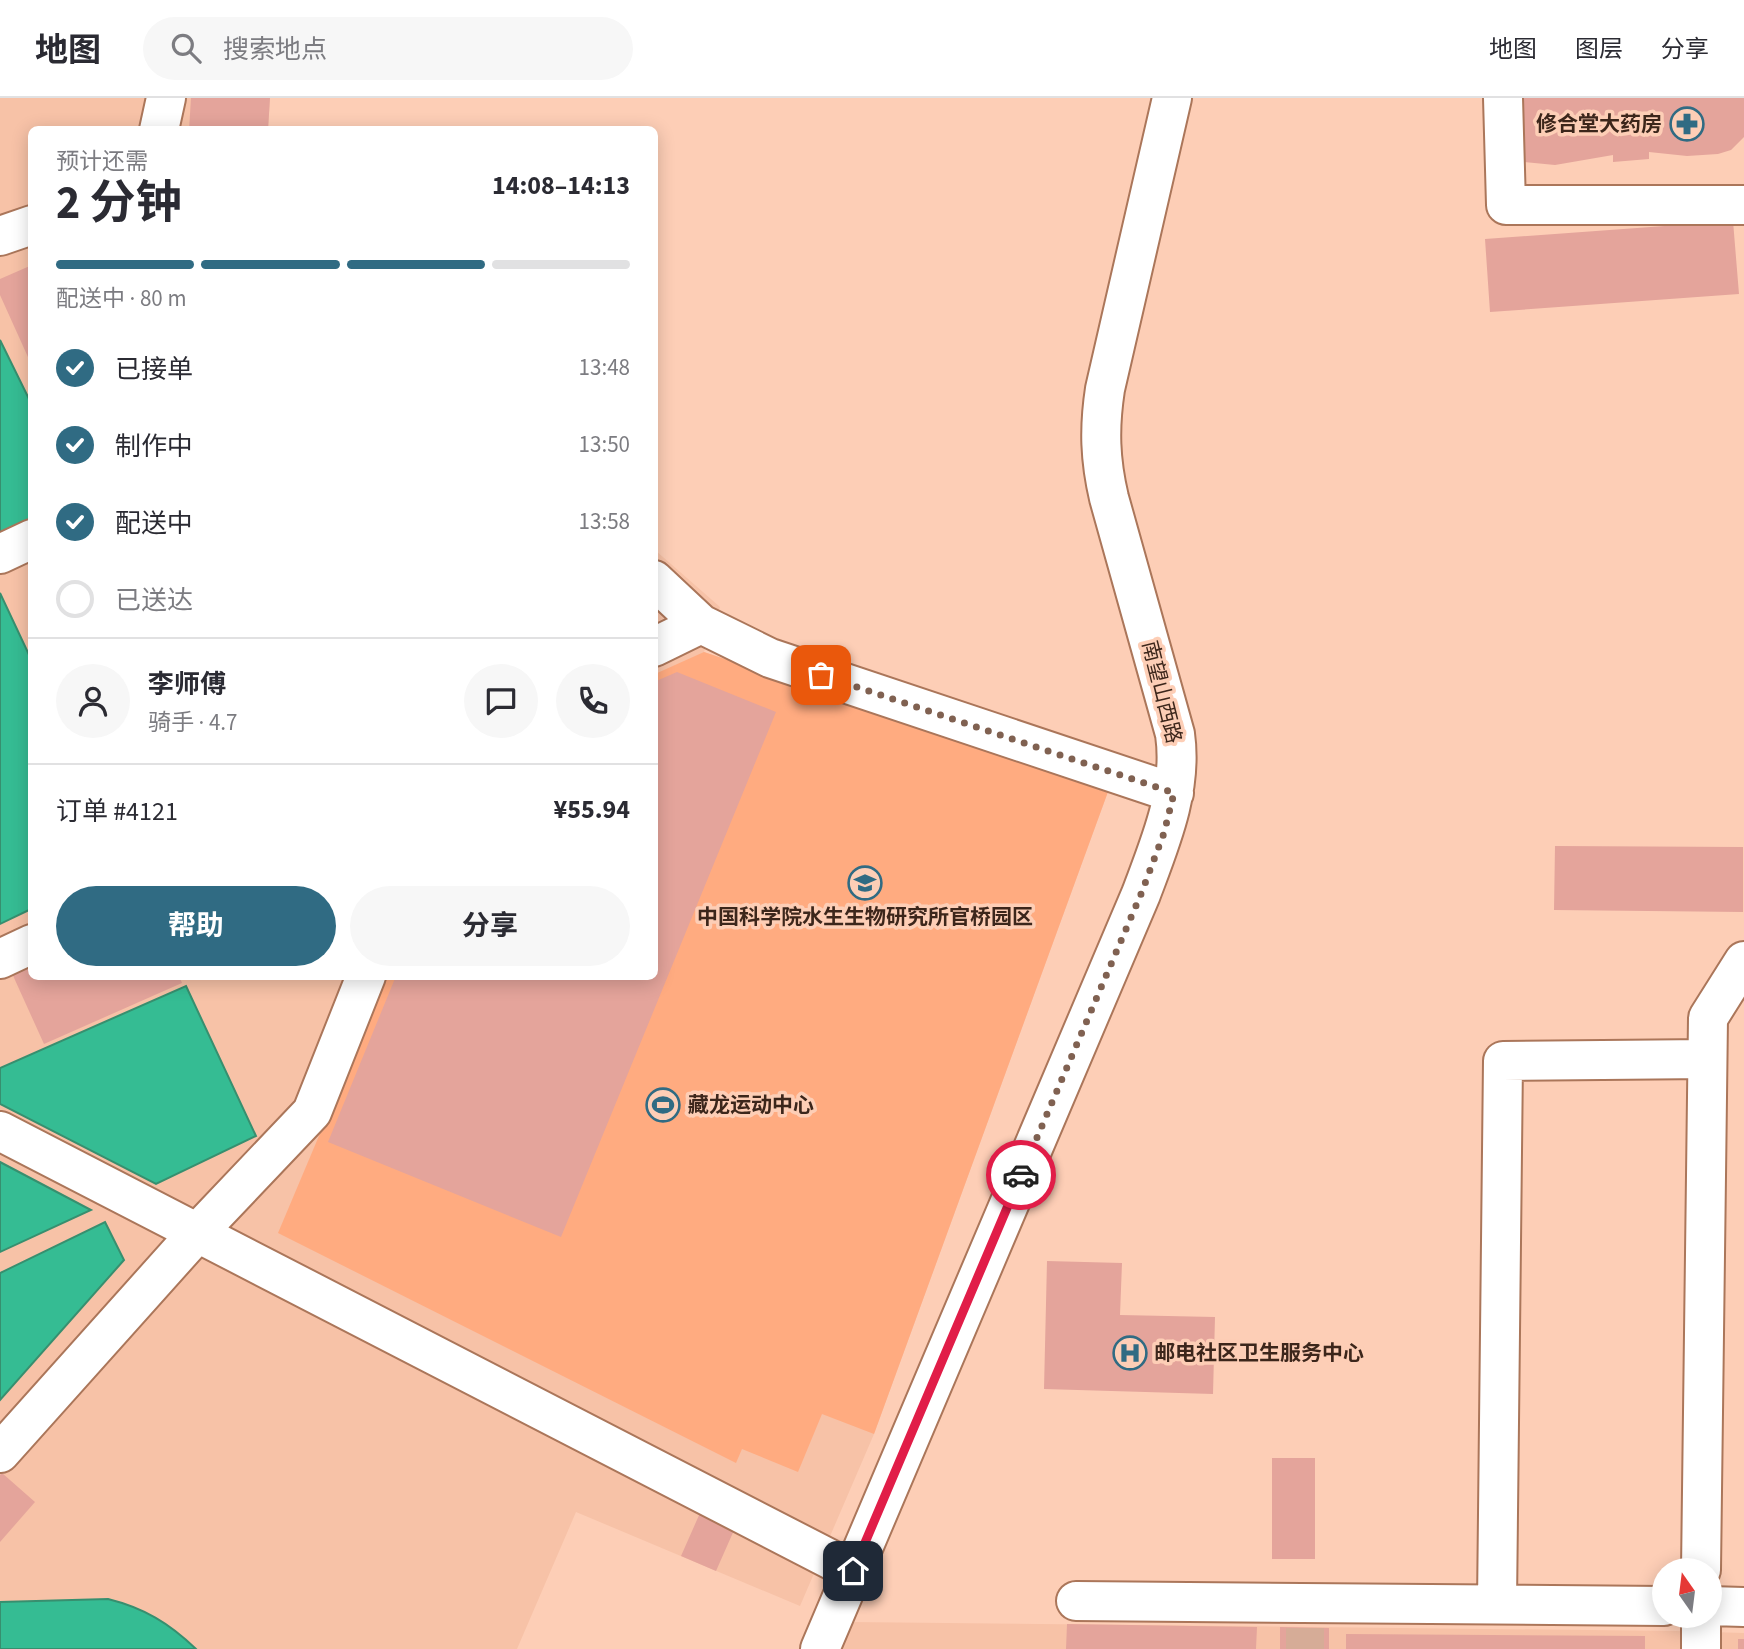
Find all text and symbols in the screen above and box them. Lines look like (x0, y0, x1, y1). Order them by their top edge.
search box (143, 17, 633, 80)
text: 地图 (35, 27, 101, 74)
icon: search (167, 29, 205, 67)
text: 搜索地点 (223, 31, 327, 68)
text: 地图 (1489, 32, 1537, 67)
text: 图层 (1575, 32, 1623, 67)
text: 分享 (1661, 32, 1709, 67)
pharmacy icon: 修合堂大药房 (1668, 105, 1706, 143)
place label: 修合堂大药房 (1536, 109, 1662, 139)
text: 预计还需 (56, 145, 148, 178)
text: 14:08–14:13 (492, 167, 630, 204)
text: 2 分钟 (56, 171, 182, 236)
text: 配送中 · 80 m (56, 282, 186, 315)
icon: check (56, 349, 94, 387)
text: 已接单 (115, 351, 193, 388)
text: 13:48 (579, 351, 630, 384)
icon: check (56, 426, 94, 464)
text: 制作中 (115, 428, 193, 465)
text: 13:50 (579, 428, 630, 461)
icon: check (56, 503, 94, 541)
text: 配送中 (115, 505, 193, 542)
text: 13:58 (579, 505, 630, 538)
text: 已送达 (115, 582, 193, 619)
street label: 南望山西路 (1135, 637, 1189, 747)
pin (791, 645, 851, 705)
icon: bag (802, 656, 840, 694)
button: person (56, 664, 130, 738)
button: chat (464, 664, 538, 738)
button: phone (556, 664, 630, 738)
text: 李师傅 (148, 666, 226, 703)
text: 骑手 · 4.7 (148, 706, 238, 739)
text: ¥55.94 (554, 791, 630, 828)
text: 订单 #4121 (56, 793, 178, 830)
school or university icon: 中国科学院水生生物研究所官桥园区 (846, 864, 884, 902)
button: 帮助 (56, 886, 336, 966)
button: 分享 (350, 886, 630, 966)
place label: 中国科学院水生生物研究所官桥园区 (697, 902, 1033, 932)
sports icon: 藏龙运动中心 (644, 1086, 682, 1124)
place label: 藏龙运动中心 (688, 1090, 814, 1120)
courier (986, 1140, 1056, 1210)
icon: car (1002, 1156, 1040, 1194)
hospital icon: 邮电社区卫生服务中心 (1111, 1334, 1149, 1372)
place label: 邮电社区卫生服务中心 (1154, 1338, 1364, 1368)
pin (823, 1541, 883, 1601)
icon: home (834, 1552, 872, 1590)
north arrow (1652, 1558, 1722, 1628)
map controls (1652, 1558, 1722, 1628)

